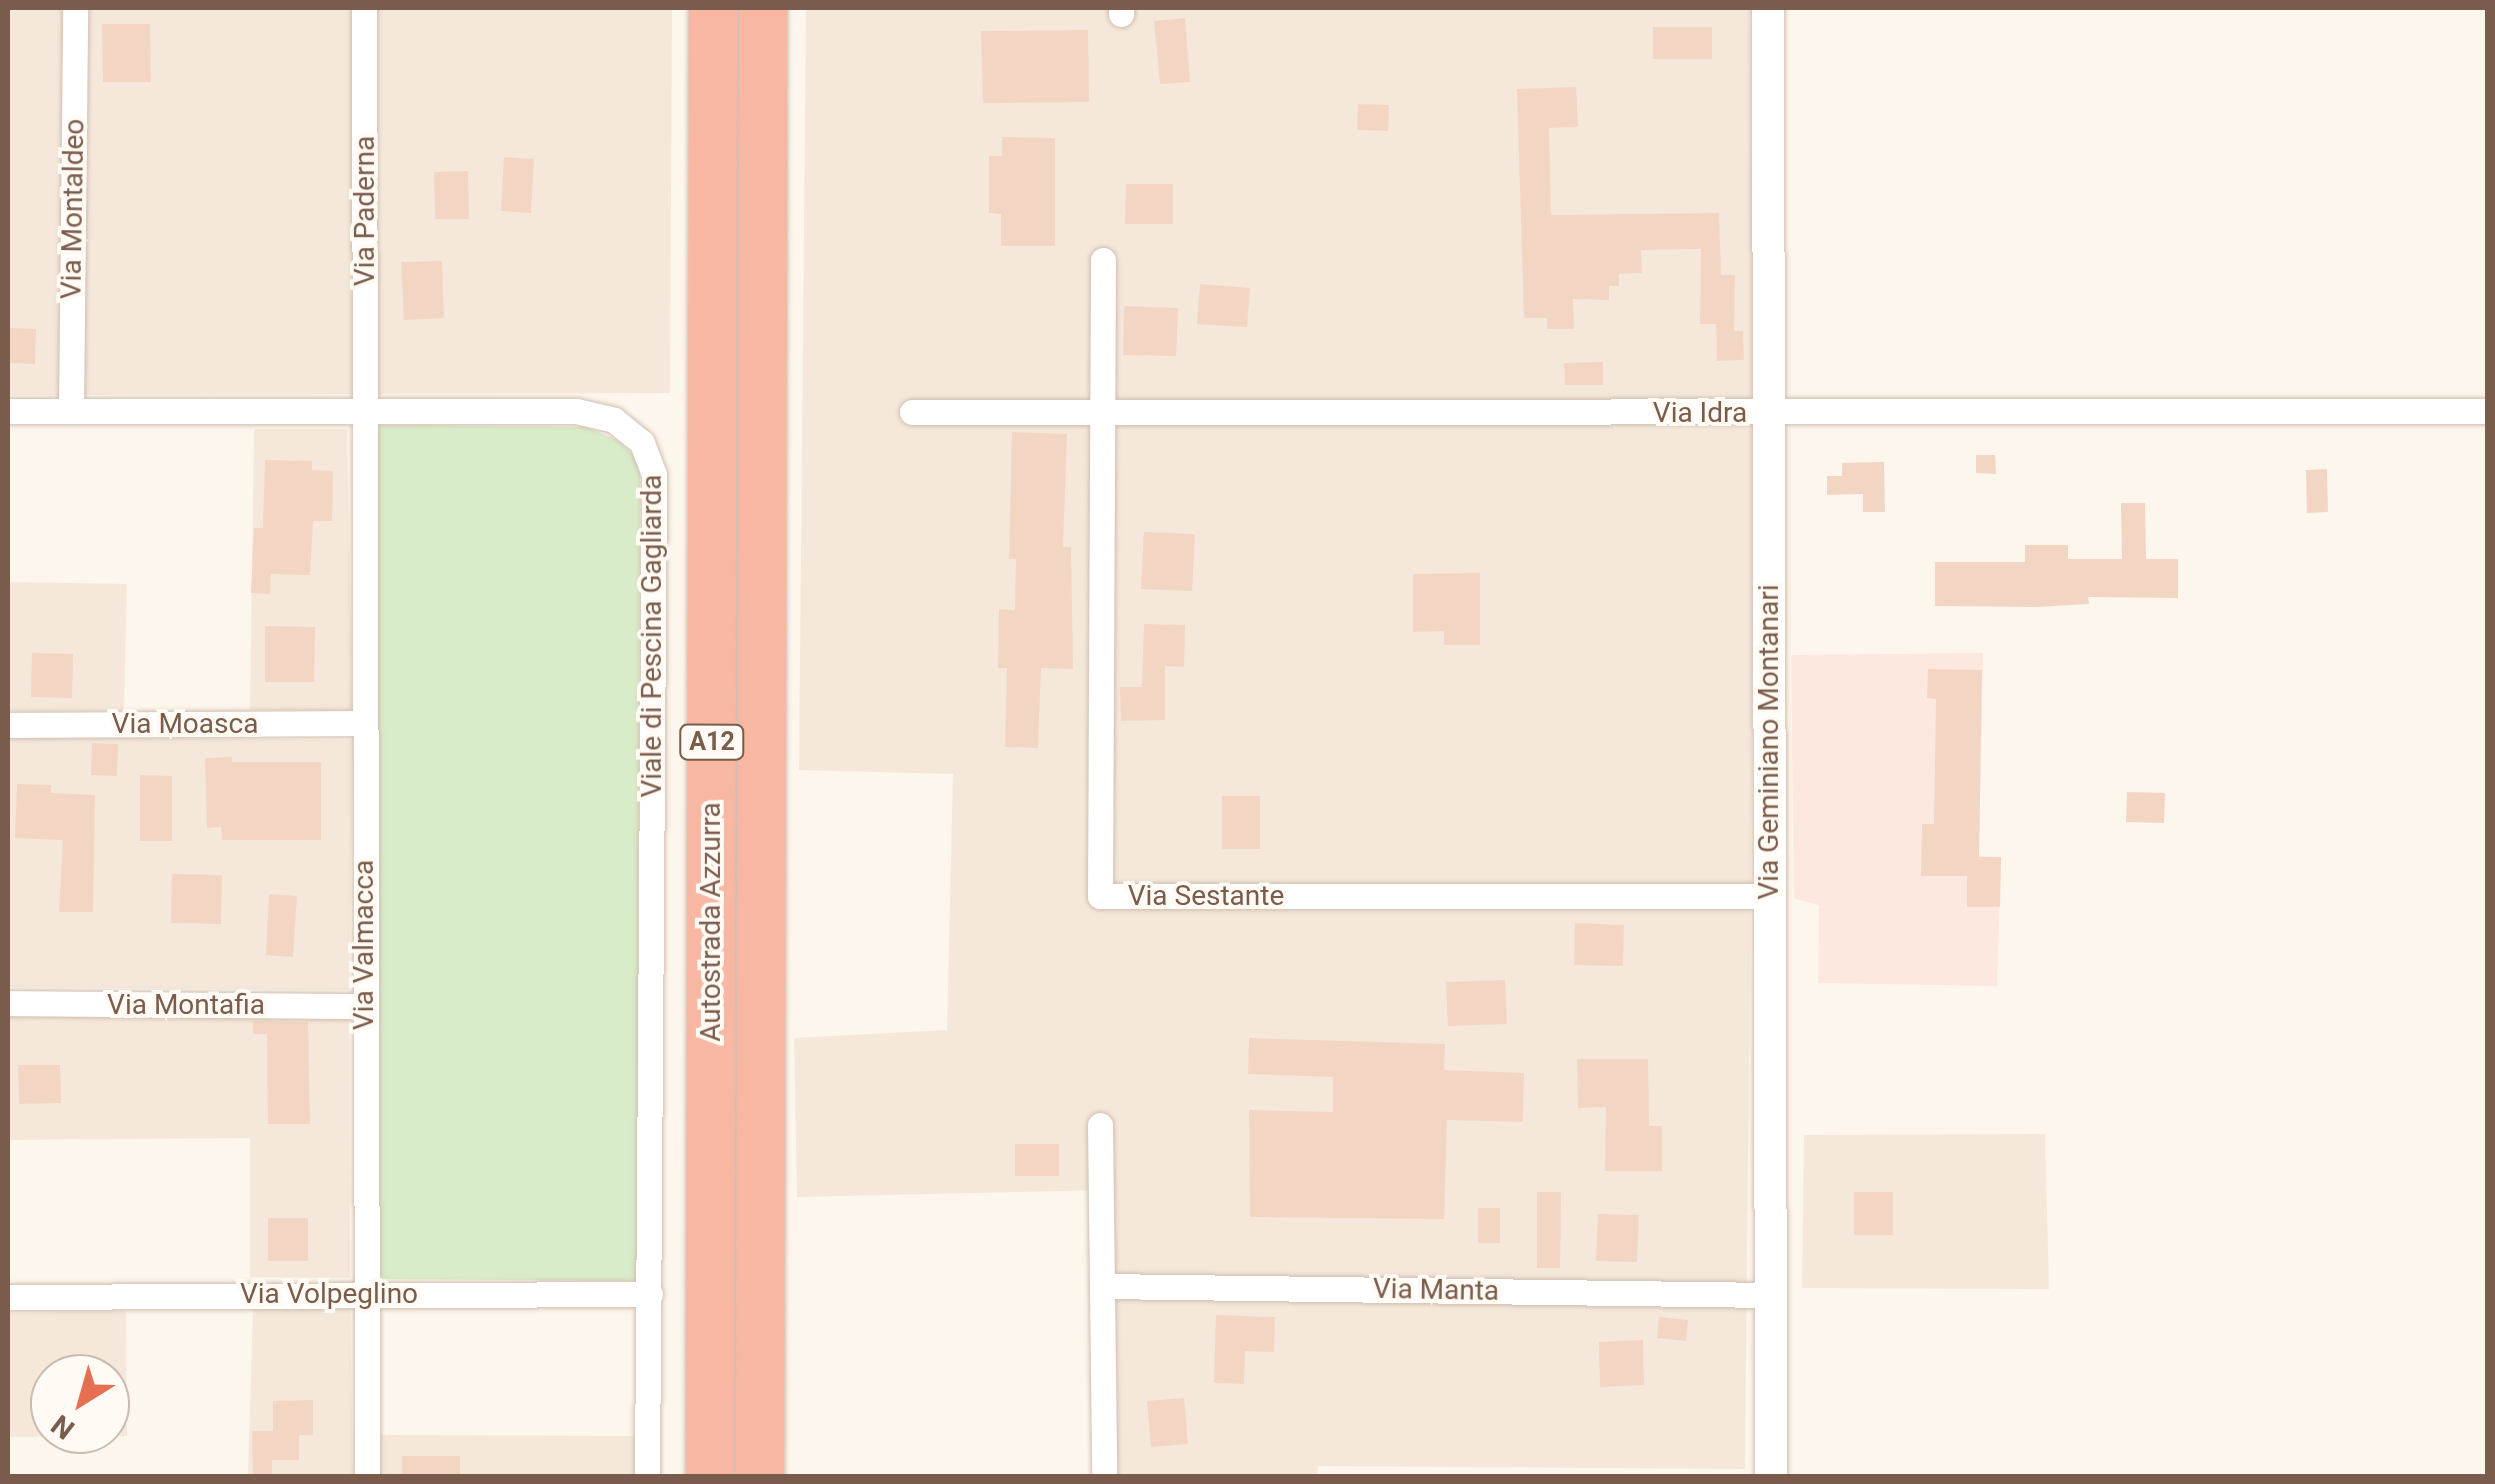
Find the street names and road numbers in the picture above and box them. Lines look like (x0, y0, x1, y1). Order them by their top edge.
street label: Via Montaldeo (55, 118, 91, 300)
street label: Via Paderna (348, 136, 382, 286)
street label: Via Idra (1653, 396, 1747, 430)
street label: Viale di Pescina Gagliarda (635, 474, 669, 798)
street label: Via Geminiano Montanari (1752, 584, 1786, 900)
street label: Via Moasca (112, 707, 258, 741)
road number: A12 (677, 722, 747, 762)
street label: Autostrada Azzurra (694, 802, 728, 1042)
street label: Via Valmacca (347, 860, 381, 1030)
street label: Via Sestante (1128, 879, 1284, 913)
street label: Via Montafia (107, 988, 265, 1022)
street label: Via Manta (1373, 1272, 1499, 1308)
street label: Via Volpeglino (240, 1277, 418, 1311)

